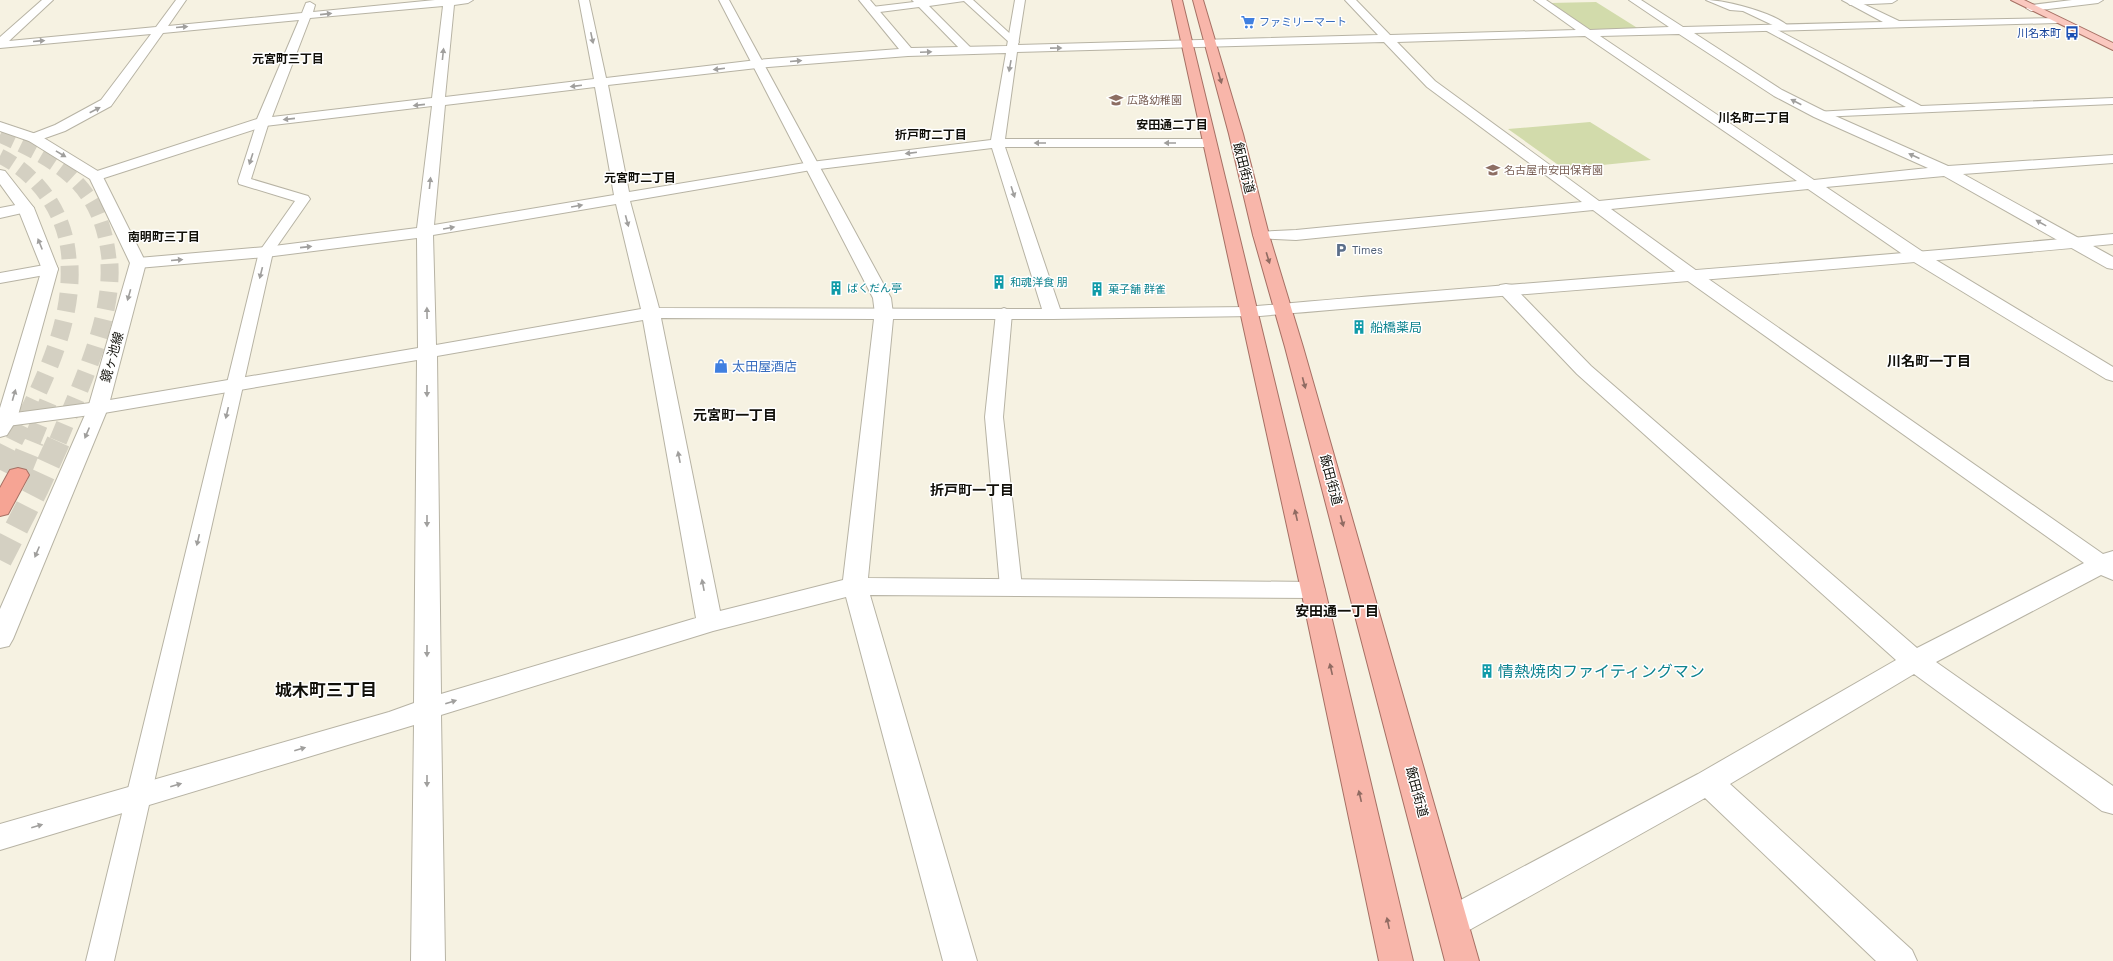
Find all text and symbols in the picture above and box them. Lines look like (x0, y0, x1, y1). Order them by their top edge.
one-way arrow (320, 11, 332, 17)
supermarket icon: ファミリーマート (1240, 14, 1256, 30)
place label: ファミリーマート (1259, 15, 1347, 29)
one-way arrow (176, 24, 188, 31)
bus stop icon: 川名本町 (2064, 25, 2080, 41)
place label: 川名本町 (2017, 26, 2061, 40)
one-way arrow (589, 32, 595, 44)
one-way arrow (33, 38, 45, 44)
one-way arrow (1050, 45, 1063, 51)
one-way arrow (440, 48, 447, 60)
one-way arrow (920, 48, 932, 55)
district label: 元宮町三丁目 (252, 51, 324, 67)
one-way arrow (790, 58, 802, 65)
one-way arrow (1007, 60, 1013, 72)
one-way arrow (713, 66, 725, 72)
one-way arrow (1217, 72, 1223, 84)
one-way arrow (570, 83, 582, 89)
school or university icon: 広路幼稚園 (1108, 92, 1124, 108)
place label: 広路幼稚園 (1127, 93, 1182, 107)
one-way arrow (1790, 99, 1802, 105)
one-way arrow (413, 101, 425, 108)
one-way arrow (89, 106, 100, 113)
district label: 川名町二丁目 (1718, 110, 1790, 126)
one-way arrow (283, 115, 296, 122)
district label: 安田通二丁目 (1136, 117, 1208, 133)
district label: 折戸町二丁目 (895, 127, 967, 143)
one-way arrow (1033, 140, 1046, 146)
one-way arrow (1163, 140, 1176, 146)
street label: 飯田街道 (1229, 141, 1259, 195)
one-way arrow (55, 150, 66, 158)
one-way arrow (904, 150, 917, 156)
one-way arrow (248, 153, 254, 165)
one-way arrow (1908, 153, 1920, 159)
school or university icon: 名古屋市安田保育園 (1485, 162, 1501, 178)
place label: 名古屋市安田保育園 (1504, 163, 1603, 177)
district label: 元宮町二丁目 (604, 170, 676, 186)
one-way arrow (427, 177, 434, 189)
one-way arrow (1010, 187, 1016, 199)
one-way arrow (571, 203, 583, 209)
one-way arrow (625, 214, 631, 227)
one-way arrow (2035, 220, 2047, 227)
one-way arrow (443, 225, 455, 231)
district label: 南明町三丁目 (128, 229, 200, 245)
one-way arrow (37, 238, 43, 249)
parking icon: Times (1333, 242, 1349, 258)
place label: Times (1352, 243, 1383, 257)
one-way arrow (300, 244, 312, 250)
one-way arrow (1265, 252, 1271, 264)
one-way arrow (171, 256, 183, 263)
one-way arrow (258, 268, 264, 280)
building icon: 和魂洋食 朋 (991, 274, 1007, 290)
place label: 和魂洋食 朋 (1010, 275, 1068, 289)
building icon: ばくだん亭 (828, 280, 844, 296)
place label: ばくだん亭 (847, 281, 902, 295)
building icon: 菓子舗 群雀 (1089, 281, 1105, 297)
place label: 菓子舗 群雀 (1108, 282, 1166, 296)
one-way arrow (126, 289, 132, 301)
one-way arrow (424, 306, 430, 319)
building icon: 船橋薬局 (1351, 319, 1367, 335)
place label: 船橋薬局 (1370, 319, 1422, 336)
street label: 鏡ヶ池線 (97, 330, 127, 384)
district label: 川名町一丁目 (1887, 352, 1971, 370)
shop icon: 太田屋酒店 (713, 358, 729, 374)
place label: 太田屋酒店 (732, 358, 797, 375)
one-way arrow (1301, 377, 1307, 389)
one-way arrow (424, 385, 430, 398)
one-way arrow (11, 388, 17, 400)
district label: 元宮町一丁目 (693, 406, 777, 424)
one-way arrow (224, 407, 230, 419)
one-way arrow (84, 427, 90, 439)
one-way arrow (675, 451, 681, 463)
street label: 飯田街道 (1316, 453, 1346, 507)
district label: 折戸町一丁目 (930, 481, 1014, 499)
one-way arrow (1293, 509, 1299, 521)
one-way arrow (424, 515, 430, 528)
one-way arrow (1339, 516, 1345, 528)
one-way arrow (194, 534, 200, 546)
one-way arrow (33, 547, 39, 559)
one-way arrow (699, 579, 705, 591)
district label: 安田通一丁目 (1295, 602, 1379, 620)
one-way arrow (424, 645, 430, 658)
place label: 情熱焼肉ファイティングマン (1498, 661, 1705, 682)
one-way arrow (1328, 663, 1334, 675)
building icon: 情熱焼肉ファイティングマン (1479, 663, 1495, 679)
district label: 城木町三丁目 (275, 679, 377, 701)
one-way arrow (445, 699, 457, 705)
one-way arrow (295, 746, 307, 752)
street label: 飯田街道 (1402, 765, 1432, 819)
one-way arrow (424, 775, 431, 787)
one-way arrow (170, 782, 182, 788)
one-way arrow (1356, 790, 1362, 802)
one-way arrow (32, 823, 44, 829)
one-way arrow (1384, 917, 1390, 929)

